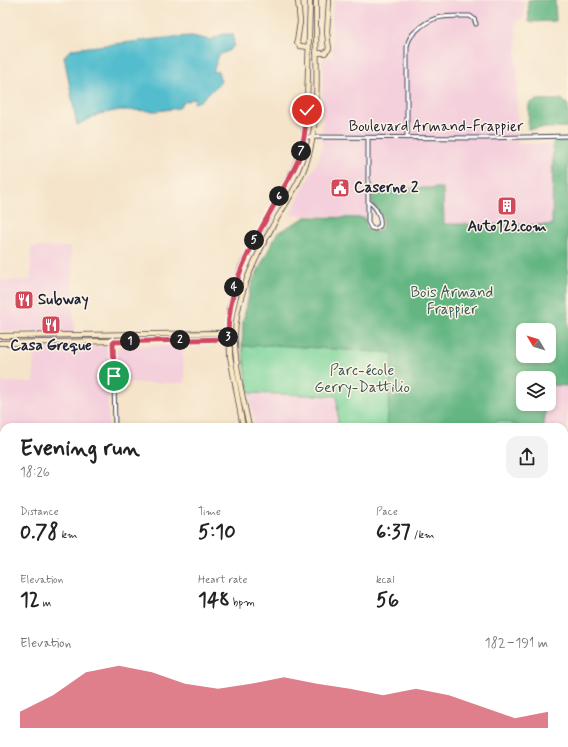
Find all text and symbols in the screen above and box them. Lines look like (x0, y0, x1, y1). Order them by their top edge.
pin (290, 93, 324, 127)
icon: check (296, 99, 318, 121)
street label: Boulevard Armand-Frappier (349, 117, 524, 137)
pin: 7 (291, 141, 311, 161)
text: 7 (298, 144, 304, 158)
public building icon: Caserne 2 (329, 177, 351, 199)
place label: Caserne 2 (354, 178, 419, 198)
pin: 6 (269, 186, 289, 206)
text: 6 (276, 189, 282, 203)
building icon: Auto123.com (496, 195, 518, 217)
place label: Auto123.com (467, 217, 547, 237)
pin: 5 (244, 230, 264, 250)
text: 5 (251, 233, 257, 247)
pin: 4 (224, 277, 244, 297)
text: 4 (231, 280, 237, 294)
park label: Bois Armand Frappier (411, 283, 493, 320)
restaurant icon: Subway (13, 289, 35, 311)
place label: Subway (38, 290, 89, 310)
restaurant icon: Casa Greque (40, 314, 62, 336)
north arrow (516, 323, 556, 363)
map controls (516, 323, 556, 411)
pin: 3 (218, 327, 238, 347)
pin: 2 (170, 330, 190, 350)
text: 3 (226, 330, 230, 344)
pin: 1 (120, 331, 140, 351)
text: 2 (177, 333, 183, 347)
text: 1 (128, 334, 132, 348)
place label: Casa Greque (10, 336, 92, 356)
pin (97, 359, 131, 393)
park label: Parc-école Gerry-Dattilio (314, 361, 410, 398)
icon: arrive (103, 365, 125, 387)
button: layers (516, 371, 556, 411)
text: Evening run (20, 435, 140, 463)
button: share (506, 436, 548, 478)
text: 18:26 (20, 464, 50, 481)
text: Distance (20, 505, 59, 519)
text: Time (198, 505, 221, 519)
text: Pace (376, 505, 398, 519)
text: 0.78 (20, 519, 58, 546)
text: 5:10 (198, 519, 236, 546)
text: 6:37 (376, 519, 411, 546)
text: km (58, 528, 77, 542)
text: /km (411, 528, 435, 542)
text: Elevation (20, 573, 63, 587)
text: Heart rate (198, 573, 247, 587)
text: kcal (376, 573, 394, 587)
text: 12 (20, 587, 40, 614)
text: 148 (198, 587, 230, 614)
text: 56 (376, 587, 399, 614)
text: m (40, 596, 51, 610)
text: bpm (230, 596, 255, 610)
text: Elevation (20, 635, 71, 652)
text: 182–191 m (485, 635, 548, 652)

